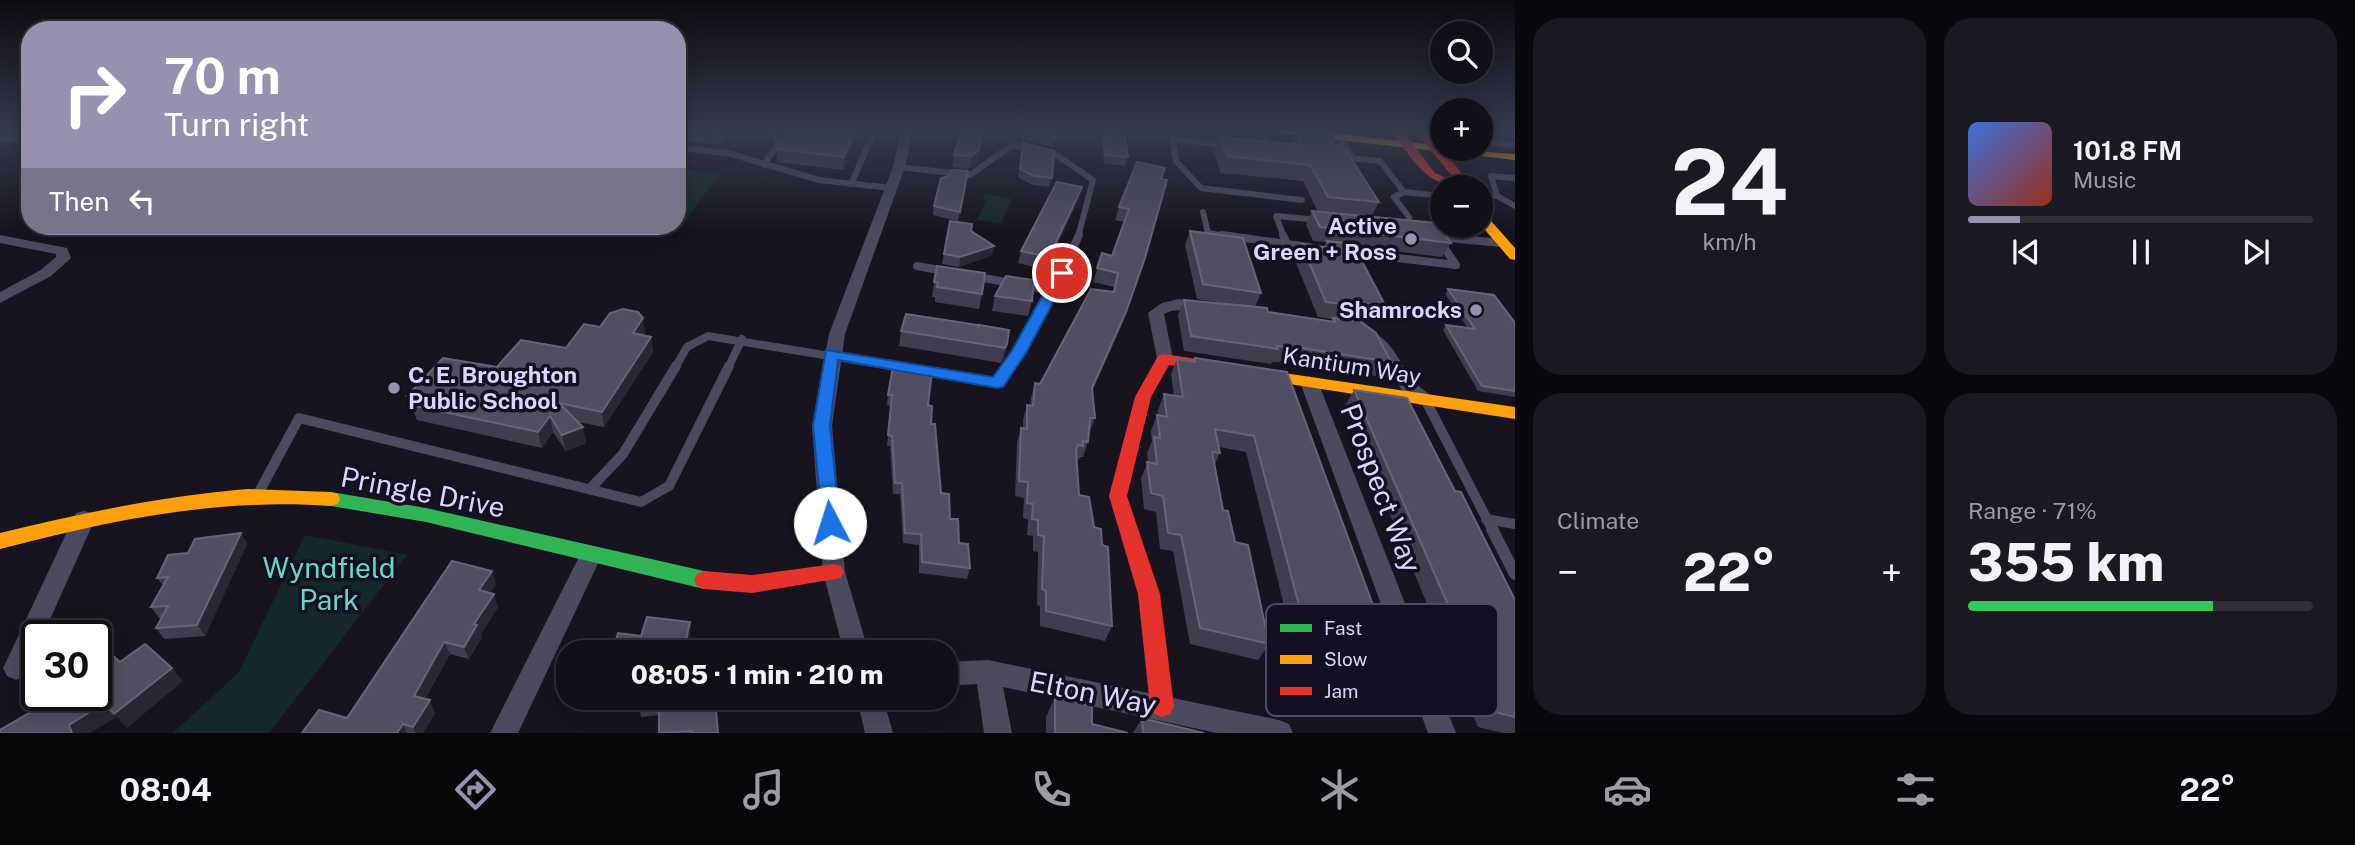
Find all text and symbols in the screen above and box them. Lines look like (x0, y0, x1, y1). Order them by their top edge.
map controls (1430, 21, 1493, 238)
button: search (1430, 21, 1493, 84)
text: 70 m (164, 47, 281, 105)
icon: right (49, 49, 140, 140)
button: + (1430, 98, 1493, 161)
text: Turn right (164, 106, 309, 143)
text: 24 (1671, 129, 1788, 235)
text: 101.8 FM (2073, 135, 2182, 166)
text: Music (2073, 166, 2137, 193)
button: − (1430, 175, 1493, 238)
icon: left (123, 182, 161, 220)
text: Then (49, 186, 109, 217)
place label: Active Green + Ross (1253, 212, 1397, 265)
text: km/h (1702, 228, 1757, 255)
marker: Active Green + Ross (1403, 231, 1419, 247)
icon: previous (2007, 233, 2045, 271)
icon: pause (2122, 233, 2160, 271)
icon: next (2237, 233, 2275, 271)
pin (1032, 243, 1092, 303)
icon: arrive (1043, 254, 1081, 292)
place label: Shamrocks (1339, 296, 1462, 323)
marker: Shamrocks (1468, 302, 1484, 318)
street label: Kantium Way (1281, 341, 1423, 390)
place label: C. E. Broughton Public School (408, 361, 577, 414)
marker: C. E. Broughton Public School (386, 380, 402, 396)
street label: Prospect Way (1334, 399, 1429, 577)
street label: Pringle Drive (338, 459, 508, 524)
position arrow (793, 486, 867, 560)
text: Range · 71% (1968, 497, 2097, 524)
text: Climate (1557, 507, 1639, 534)
text: 355 km (1968, 532, 2164, 593)
text: 22° (1683, 542, 1776, 603)
text: − (1557, 550, 1578, 595)
text: + (1881, 550, 1902, 595)
park label: Wyndfield Park (263, 551, 395, 616)
legend (1266, 604, 1498, 716)
text: Fast (1324, 617, 1362, 639)
speed limit sign: 30 (21, 620, 112, 711)
text: Slow (1324, 648, 1368, 670)
text: 08:05 · 1 min · 210 m (631, 659, 883, 690)
street label: Elton Way (1027, 664, 1159, 721)
text: Jam (1324, 680, 1358, 702)
icon: directions (451, 765, 500, 814)
icon: music (739, 765, 788, 814)
icon: phone (1027, 765, 1076, 814)
icon: climate (1315, 765, 1364, 814)
icon: car (1603, 765, 1652, 814)
icon: filters (1891, 765, 1940, 814)
text: 08:04 (120, 771, 212, 808)
text: 22° (2180, 771, 2235, 808)

